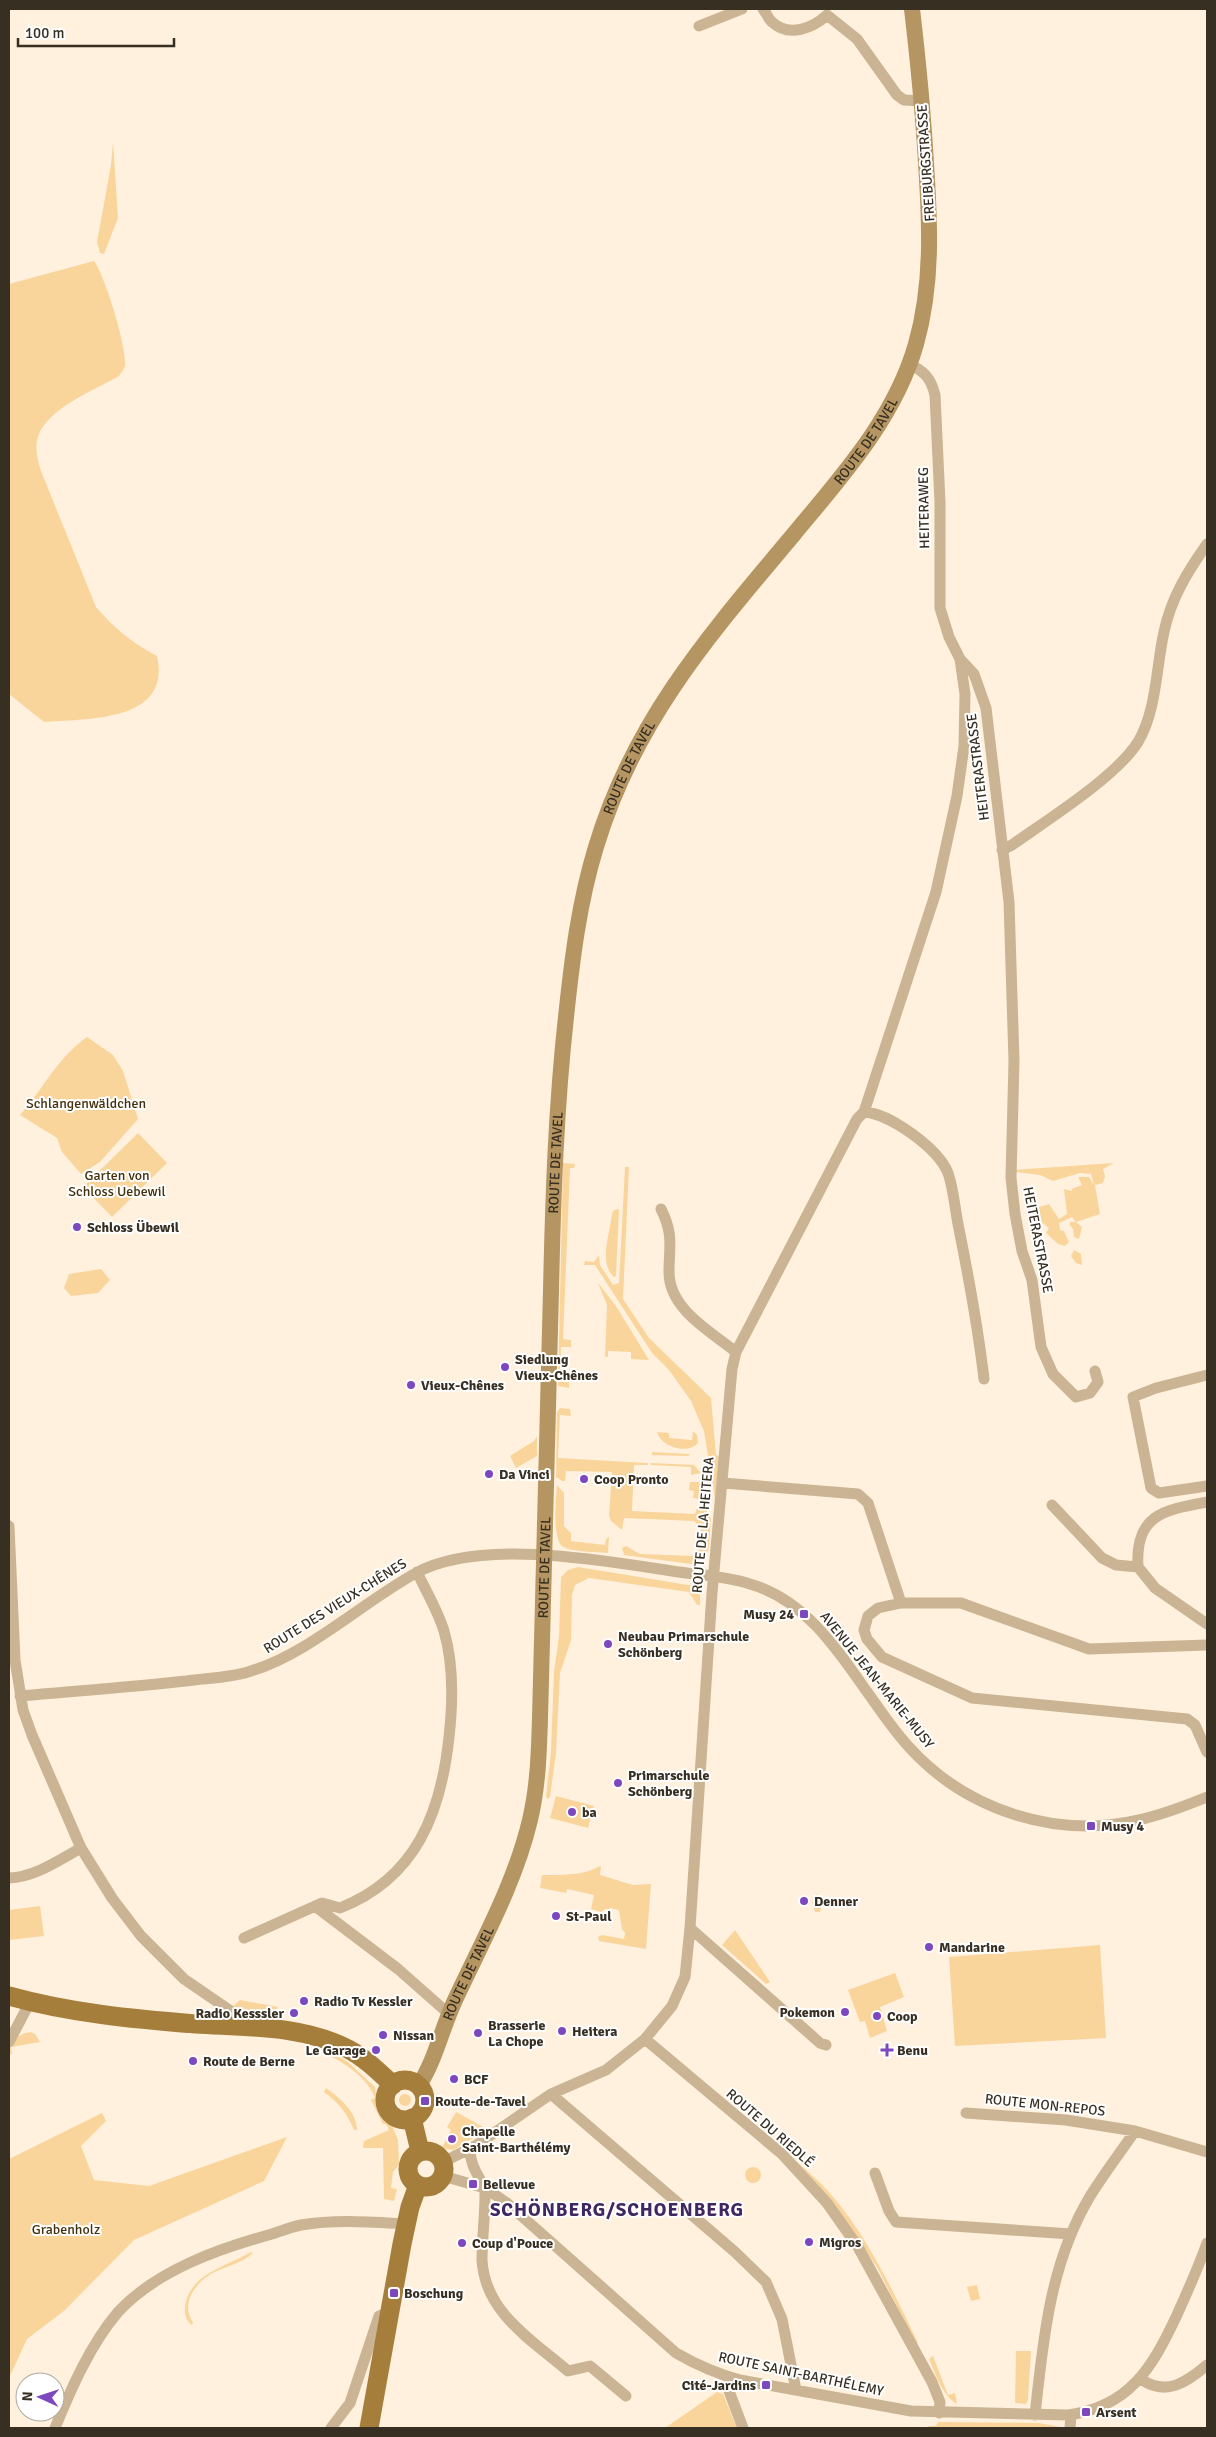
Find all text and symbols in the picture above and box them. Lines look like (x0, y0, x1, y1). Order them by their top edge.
scale bar (18, 15, 174, 47)
text: 100 m (25, 24, 65, 42)
street label: FREIBURGSTRASSE (913, 104, 939, 222)
street label: ROUTE DE TAVEL (830, 395, 901, 488)
street label: HEITERAWEG (915, 467, 933, 549)
street label: HEITERASTRASSE (963, 712, 993, 822)
street label: ROUTE DE TAVEL (599, 718, 659, 817)
park label: Schlangenwäldchen (26, 1095, 146, 1112)
street label: ROUTE DE TAVEL (545, 1111, 566, 1214)
park label: Garten von Schloss Uebewil (68, 1167, 166, 1200)
street label: HEITERASTRASSE (1019, 1185, 1057, 1295)
place label: Schloss Übewil (87, 1219, 180, 1236)
marker: Schloss Übewil (71, 1221, 83, 1233)
place label: Siedlung Vieux-Chênes (515, 1351, 598, 1384)
marker: Siedlung Vieux-Chênes (499, 1361, 511, 1373)
place label: Vieux-Chênes (421, 1377, 504, 1394)
marker: Vieux-Chênes (405, 1379, 417, 1391)
street label: ROUTE DE LA HEITERA (689, 1456, 717, 1594)
place label: Da Vinci (499, 1466, 550, 1483)
marker: Da Vinci (483, 1468, 495, 1480)
place label: Coop Pronto (594, 1471, 669, 1488)
marker: Coop Pronto (578, 1473, 590, 1485)
street label: ROUTE DE TAVEL (534, 1516, 554, 1619)
street label: ROUTE DES VIEUX-CHÊNES (260, 1555, 410, 1657)
place label: Musy 24 (743, 1606, 794, 1623)
marker: Musy 24 (798, 1608, 810, 1620)
street label: AVENUE JEAN-MARIE-MUSY (816, 1608, 938, 1752)
place label: Neubau Primarschule Schönberg (618, 1628, 749, 1661)
marker: Neubau Primarschule Schönberg (602, 1638, 614, 1650)
place label: Primarschule Schönberg (628, 1767, 710, 1800)
marker: Primarschule Schönberg (612, 1777, 624, 1789)
place label: ba (582, 1804, 597, 1821)
marker: ba (566, 1806, 578, 1818)
place label: Musy 4 (1101, 1818, 1145, 1835)
marker: Musy 4 (1085, 1820, 1097, 1832)
place label: Denner (814, 1893, 859, 1910)
marker: Denner (798, 1895, 810, 1907)
place label: St-Paul (566, 1908, 612, 1925)
marker: St-Paul (550, 1910, 562, 1922)
street label: ROUTE DE TAVEL (439, 1924, 498, 2023)
place label: Mandarine (939, 1939, 1005, 1956)
marker: Mandarine (923, 1941, 935, 1953)
place label: Radio Tv Kessler (314, 1993, 413, 2010)
marker: Radio Tv Kessler (298, 1995, 310, 2007)
place label: Pokemon (779, 2004, 835, 2021)
place label: Radio Kesssler (195, 2005, 284, 2022)
marker: Pokemon (839, 2006, 851, 2018)
marker: Radio Kesssler (288, 2007, 300, 2019)
place label: Coop (887, 2008, 918, 2025)
marker: Coop (871, 2010, 883, 2022)
place label: Brasserie La Chope (488, 2017, 545, 2050)
place label: Heitera (572, 2023, 617, 2040)
marker: Heitera (556, 2025, 568, 2037)
place label: Nissan (393, 2027, 434, 2044)
marker: Brasserie La Chope (472, 2027, 484, 2039)
marker: Nissan (377, 2029, 389, 2041)
place label: Le Garage (305, 2042, 366, 2059)
place label: Benu (897, 2042, 928, 2059)
marker: Le Garage (370, 2044, 382, 2056)
marker: Benu (881, 2044, 893, 2056)
place label: Route de Berne (203, 2053, 295, 2070)
marker: Route de Berne (187, 2055, 199, 2067)
place label: BCF (464, 2071, 489, 2088)
marker: BCF (448, 2073, 460, 2085)
street label: ROUTE DU RIEDLÉ (723, 2085, 817, 2171)
street label: ROUTE MON-REPOS (984, 2090, 1106, 2120)
place label: Route-de-Tavel (435, 2093, 527, 2110)
marker: Route-de-Tavel (419, 2095, 431, 2107)
place label: Chapelle Saint-Barthélémy (462, 2123, 570, 2156)
marker: Chapelle Saint-Barthélémy (446, 2133, 458, 2145)
place label: Bellevue (483, 2176, 535, 2193)
marker: Bellevue (467, 2178, 479, 2190)
district label: SCHÖNBERG/SCHOENBERG (490, 2198, 744, 2222)
park label: Grabenholz (32, 2221, 100, 2238)
place label: Migros (819, 2234, 861, 2251)
place label: Coup d'Pouce (472, 2235, 553, 2252)
marker: Migros (803, 2236, 815, 2248)
marker: Coup d'Pouce (456, 2237, 468, 2249)
place label: Boschung (404, 2285, 464, 2302)
marker: Boschung (388, 2287, 400, 2299)
street label: ROUTE SAINT-BARTHÉLEMY (717, 2348, 885, 2400)
north arrow (15, 2372, 65, 2422)
place label: Cité-Jardins (682, 2377, 756, 2394)
marker: Cité-Jardins (760, 2379, 772, 2391)
text: N (19, 2391, 36, 2402)
place label: Arsent (1096, 2404, 1137, 2421)
marker: Arsent (1080, 2406, 1092, 2418)

